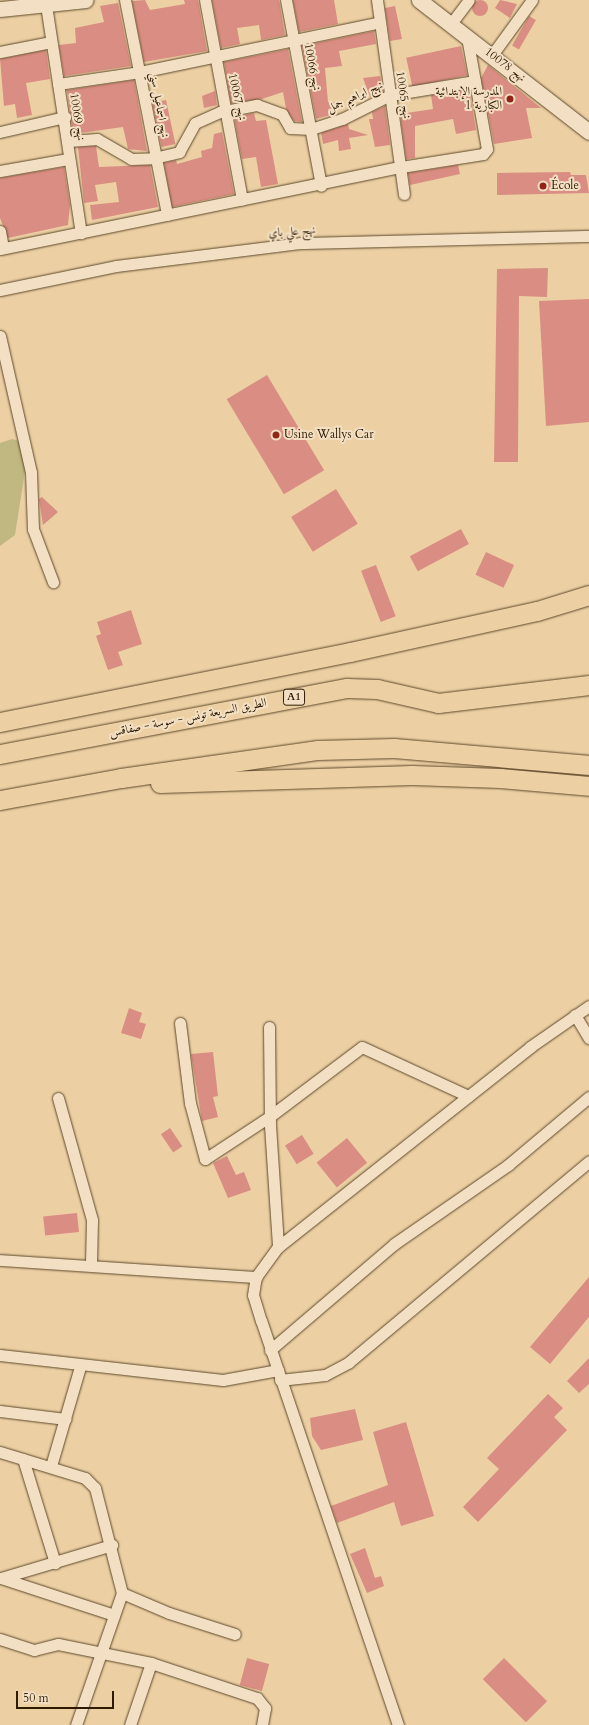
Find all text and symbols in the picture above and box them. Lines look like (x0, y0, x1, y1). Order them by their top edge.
street label: نهج 10066 (300, 42, 324, 92)
street label: نهج 10078 (482, 45, 528, 85)
street label: نهج 10065 (392, 70, 414, 120)
street label: نهج اسماعيل سني (146, 71, 172, 139)
street label: نهج 10067 (225, 72, 249, 122)
street label: نهج ابراهيم جمل (325, 78, 385, 116)
place label: المدرسة الإبتدائية الكبارية 1 (435, 85, 502, 113)
street label: نهج 10069 (66, 92, 88, 142)
marker: المدرسة الإبتدائية الكبارية 1 (505, 94, 515, 104)
place label: École (551, 179, 579, 193)
marker: École (538, 181, 548, 191)
street label: نهج علي باي (268, 223, 316, 241)
place label: Usine Wallys Car (284, 428, 374, 442)
marker: Usine Wallys Car (271, 430, 281, 440)
road number: A1 (283, 688, 305, 706)
street label: الطريق السريعة تونس - سوسة - صفاقس (108, 696, 268, 740)
scale bar (18, 1683, 116, 1709)
text: 50 m (23, 1690, 49, 1706)

